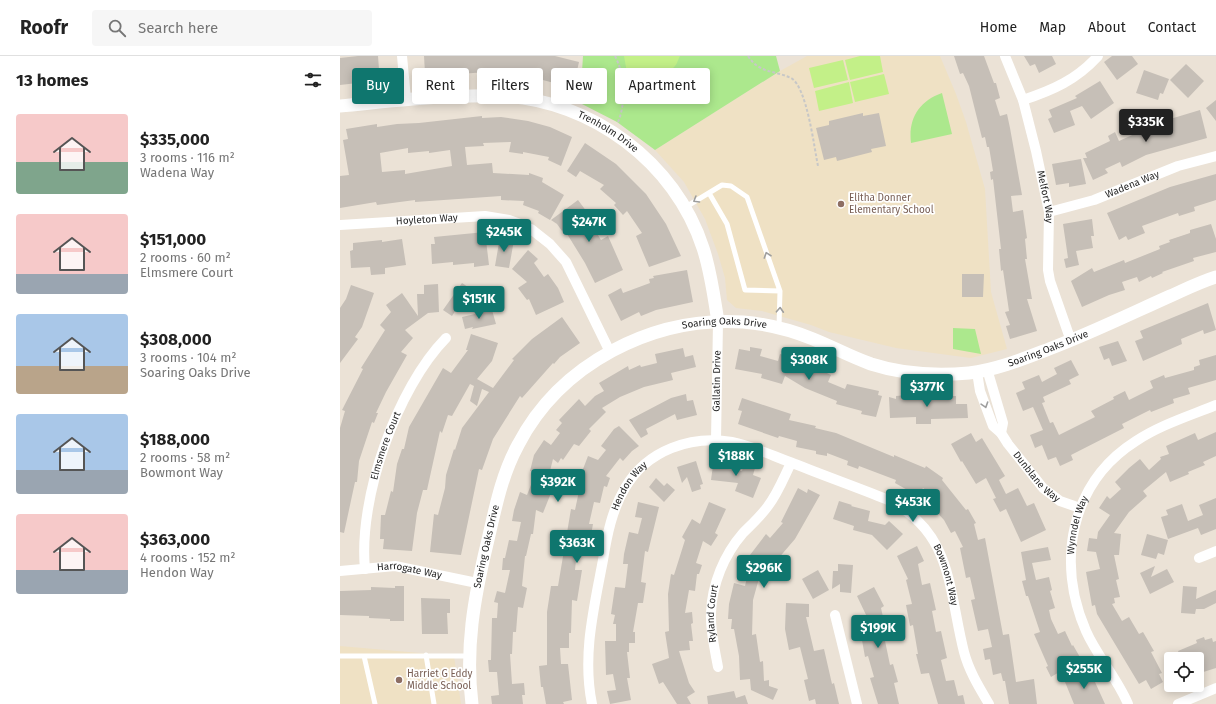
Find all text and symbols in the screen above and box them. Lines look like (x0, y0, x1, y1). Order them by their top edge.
search box (92, 10, 372, 46)
text: Roofr (20, 16, 68, 39)
icon: search (106, 17, 128, 39)
text: Search here (138, 19, 218, 37)
text: Home (980, 19, 1017, 36)
text: Map (1039, 19, 1066, 36)
text: About (1088, 19, 1126, 36)
text: Contact (1148, 19, 1196, 36)
chip: Buy (352, 68, 404, 104)
chip: Rent (412, 68, 469, 104)
chip: Filters (477, 68, 543, 104)
chip: New (551, 68, 607, 104)
chip: Apartment (615, 68, 710, 104)
icon: filters (302, 69, 324, 91)
text: 13 homes (16, 70, 88, 91)
street label: Trenholm Drive (576, 109, 641, 155)
pin: $335K (1118, 109, 1174, 143)
text: $335K (1128, 114, 1164, 129)
text: $335,000 (140, 129, 210, 150)
icon: home (48, 130, 96, 178)
text: 3 rooms · 116 m² (140, 150, 235, 165)
text: Wadena Way (140, 165, 214, 180)
street label: Wadena Way (1104, 168, 1161, 201)
street label: Melfort Way (1034, 169, 1055, 223)
place label: Elitha Donner Elementary School (849, 192, 934, 216)
one-way arrow (693, 196, 700, 203)
marker: Elitha Donner Elementary School (836, 199, 846, 209)
pin: $247K (561, 209, 617, 243)
street label: Hoyleton Way (396, 212, 458, 228)
text: $247K (572, 214, 606, 229)
pin: $245K (476, 219, 532, 253)
text: $245K (486, 224, 522, 239)
text: $151,000 (140, 229, 206, 250)
icon: home (48, 230, 96, 278)
text: 2 rooms · 60 m² (140, 250, 231, 265)
one-way arrow (764, 251, 772, 258)
text: Elmsmere Court (140, 265, 233, 280)
pin: $151K (451, 286, 507, 320)
text: $151K (462, 291, 496, 306)
one-way arrow (775, 307, 784, 313)
street label: Soaring Oaks Drive (681, 315, 768, 332)
street label: Soaring Oaks Drive (1006, 328, 1090, 370)
text: $308,000 (140, 329, 212, 350)
icon: home (48, 330, 96, 378)
pin: $308K (781, 347, 837, 381)
text: 3 rooms · 104 m² (140, 350, 237, 365)
street label: Gallatin Drive (710, 350, 724, 412)
text: $308K (790, 352, 828, 367)
text: Soaring Oaks Drive (140, 365, 251, 380)
pin: $377K (899, 374, 955, 408)
text: $377K (910, 379, 944, 394)
one-way arrow (980, 401, 989, 408)
street label: Elmsmere Court (368, 409, 404, 481)
text: $188,000 (140, 429, 210, 450)
icon: home (48, 430, 96, 478)
pin: $188K (708, 443, 764, 477)
text: $188K (718, 448, 754, 463)
street label: Dunblane Way (1010, 449, 1062, 505)
text: 2 rooms · 58 m² (140, 450, 230, 465)
street label: Hendon Way (609, 459, 650, 512)
text: Bowmont Way (140, 465, 223, 480)
pin: $392K (530, 469, 586, 503)
text: $392K (540, 474, 576, 489)
pin: $453K (885, 489, 941, 523)
text: $453K (895, 494, 931, 509)
street label: Wynndel Way (1065, 494, 1091, 555)
street label: Soaring Oaks Drive (471, 504, 502, 589)
text: $363,000 (140, 529, 210, 550)
icon: home (48, 530, 96, 578)
pin: $363K (549, 530, 605, 564)
text: $363K (559, 535, 595, 550)
street label: Bowmont Way (930, 542, 960, 607)
text: 4 rooms · 152 m² (140, 550, 236, 565)
pin: $296K (736, 555, 792, 589)
street label: Harrogate Way (376, 560, 443, 582)
text: $296K (746, 560, 782, 575)
text: Hendon Way (140, 565, 214, 580)
street label: Ryland Court (705, 583, 721, 644)
pin: $199K (850, 615, 906, 649)
text: $199K (860, 620, 896, 635)
map controls (1164, 652, 1204, 692)
button: locate (1164, 652, 1204, 692)
pin: $255K (1056, 656, 1112, 690)
text: $255K (1066, 661, 1102, 676)
place label: Harriet G Eddy Middle School (407, 668, 473, 692)
marker: Harriet G Eddy Middle School (394, 675, 404, 685)

